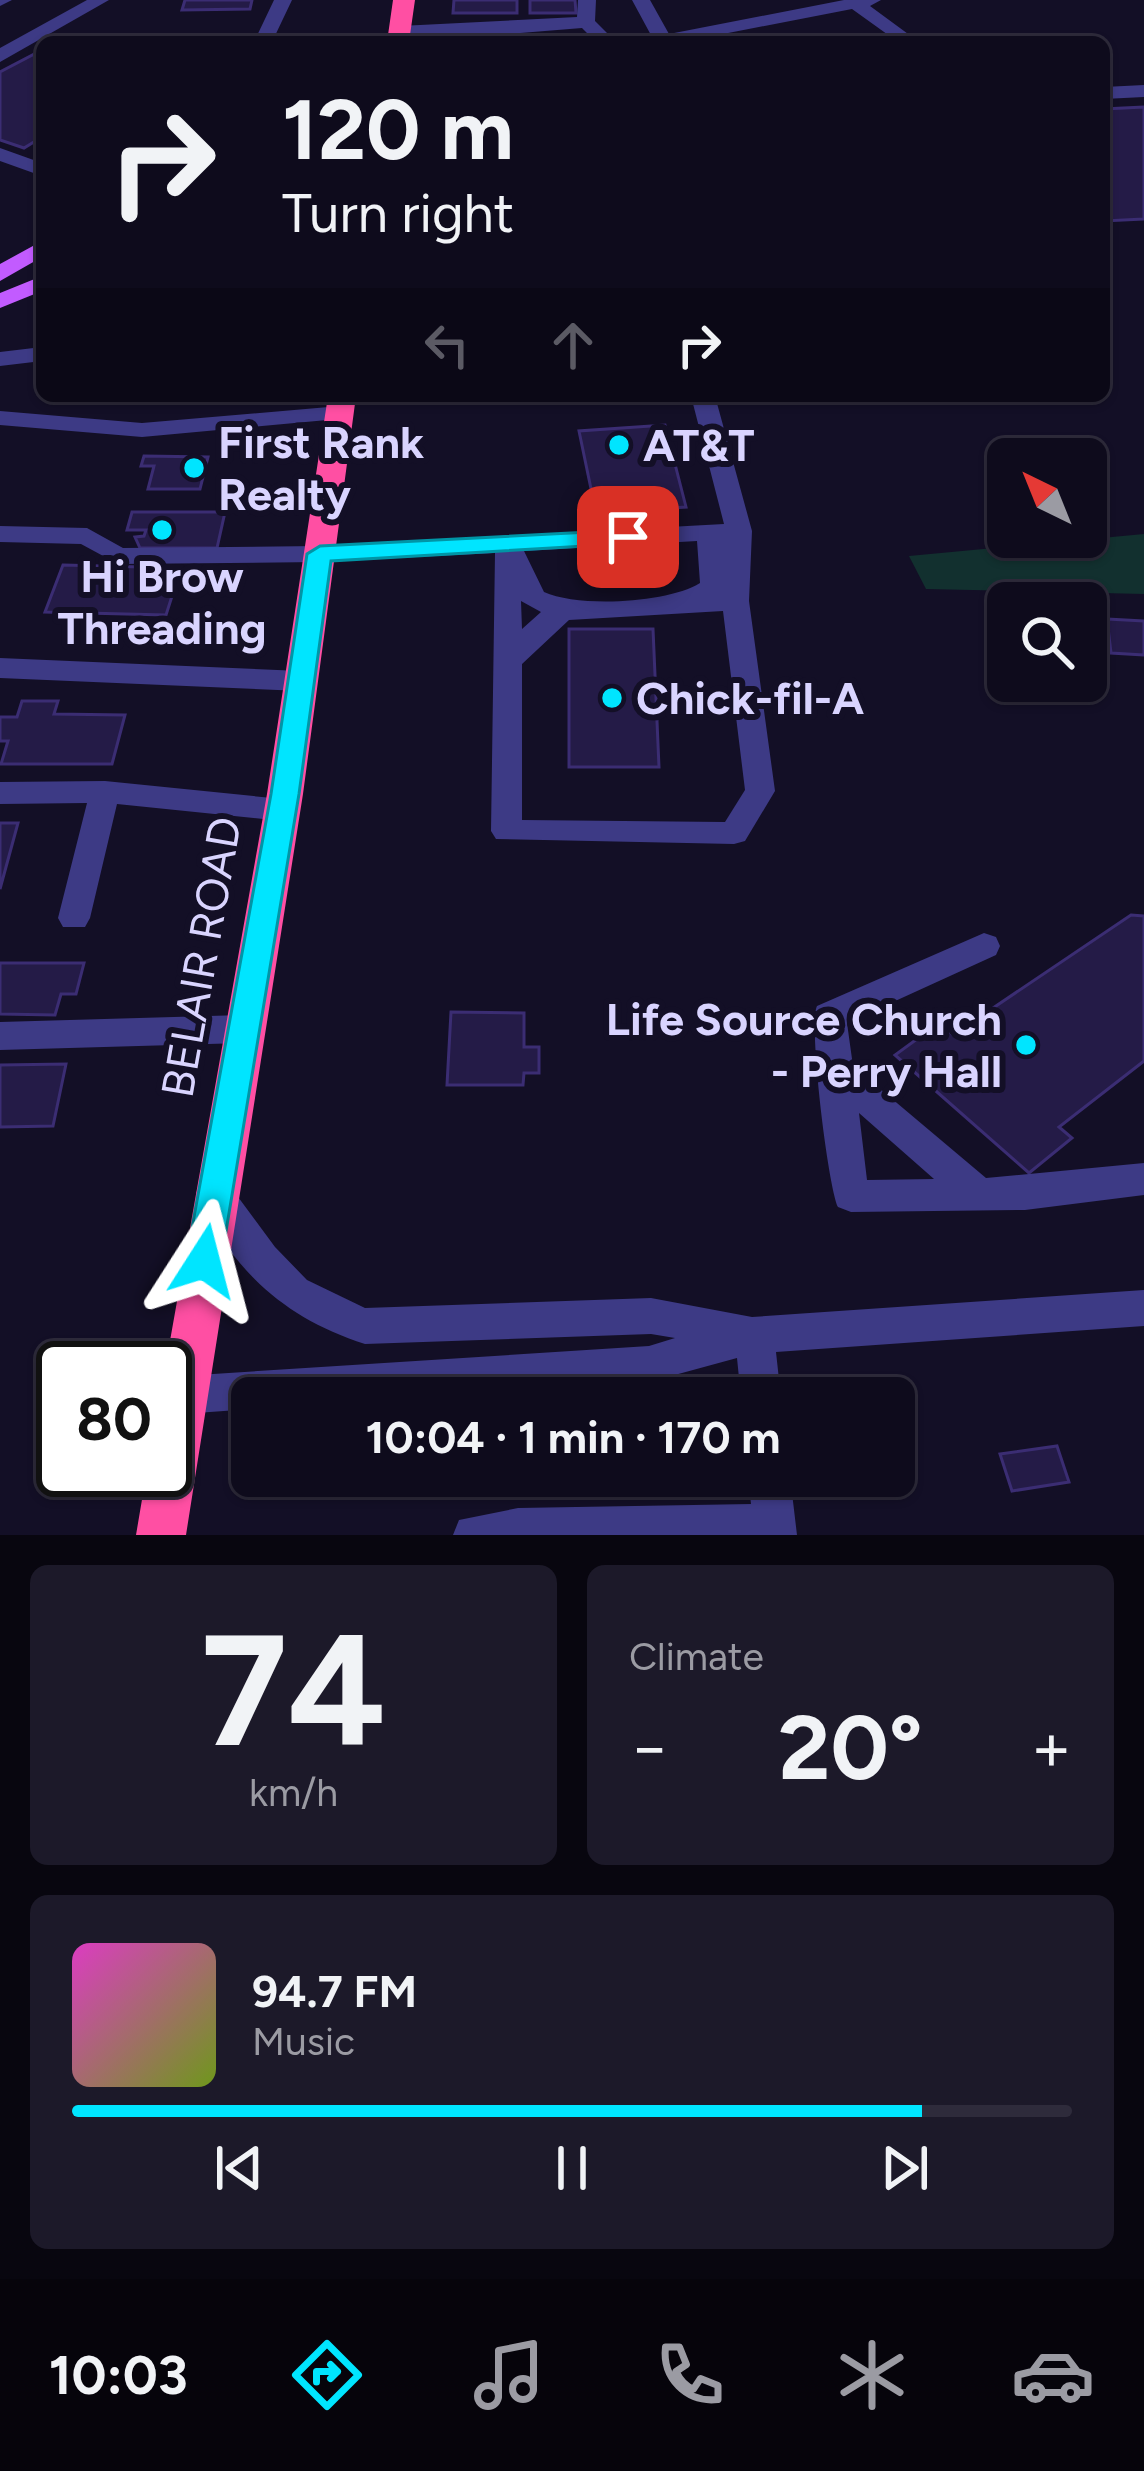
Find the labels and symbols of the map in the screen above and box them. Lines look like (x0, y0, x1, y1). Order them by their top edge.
place label: First Rank Realty (218, 415, 424, 521)
place label: AT&T (643, 418, 755, 472)
marker: AT&T (606, 432, 632, 458)
north arrow (987, 438, 1107, 558)
marker: First Rank Realty (181, 455, 207, 481)
pin (577, 486, 679, 588)
marker: Hi Brow Threading (149, 517, 175, 543)
place label: Hi Brow Threading (57, 549, 267, 655)
place label: Chick-fil-A (636, 671, 864, 725)
marker: Chick-fil-A (599, 685, 625, 711)
street label: BELAIR ROAD (150, 812, 252, 1102)
place label: Life Source Church - Perry Hall (606, 992, 1002, 1098)
marker: Life Source Church - Perry Hall (1013, 1032, 1039, 1058)
position arrow (141, 1198, 267, 1324)
speed limit sign: 80 (36, 1341, 192, 1497)

